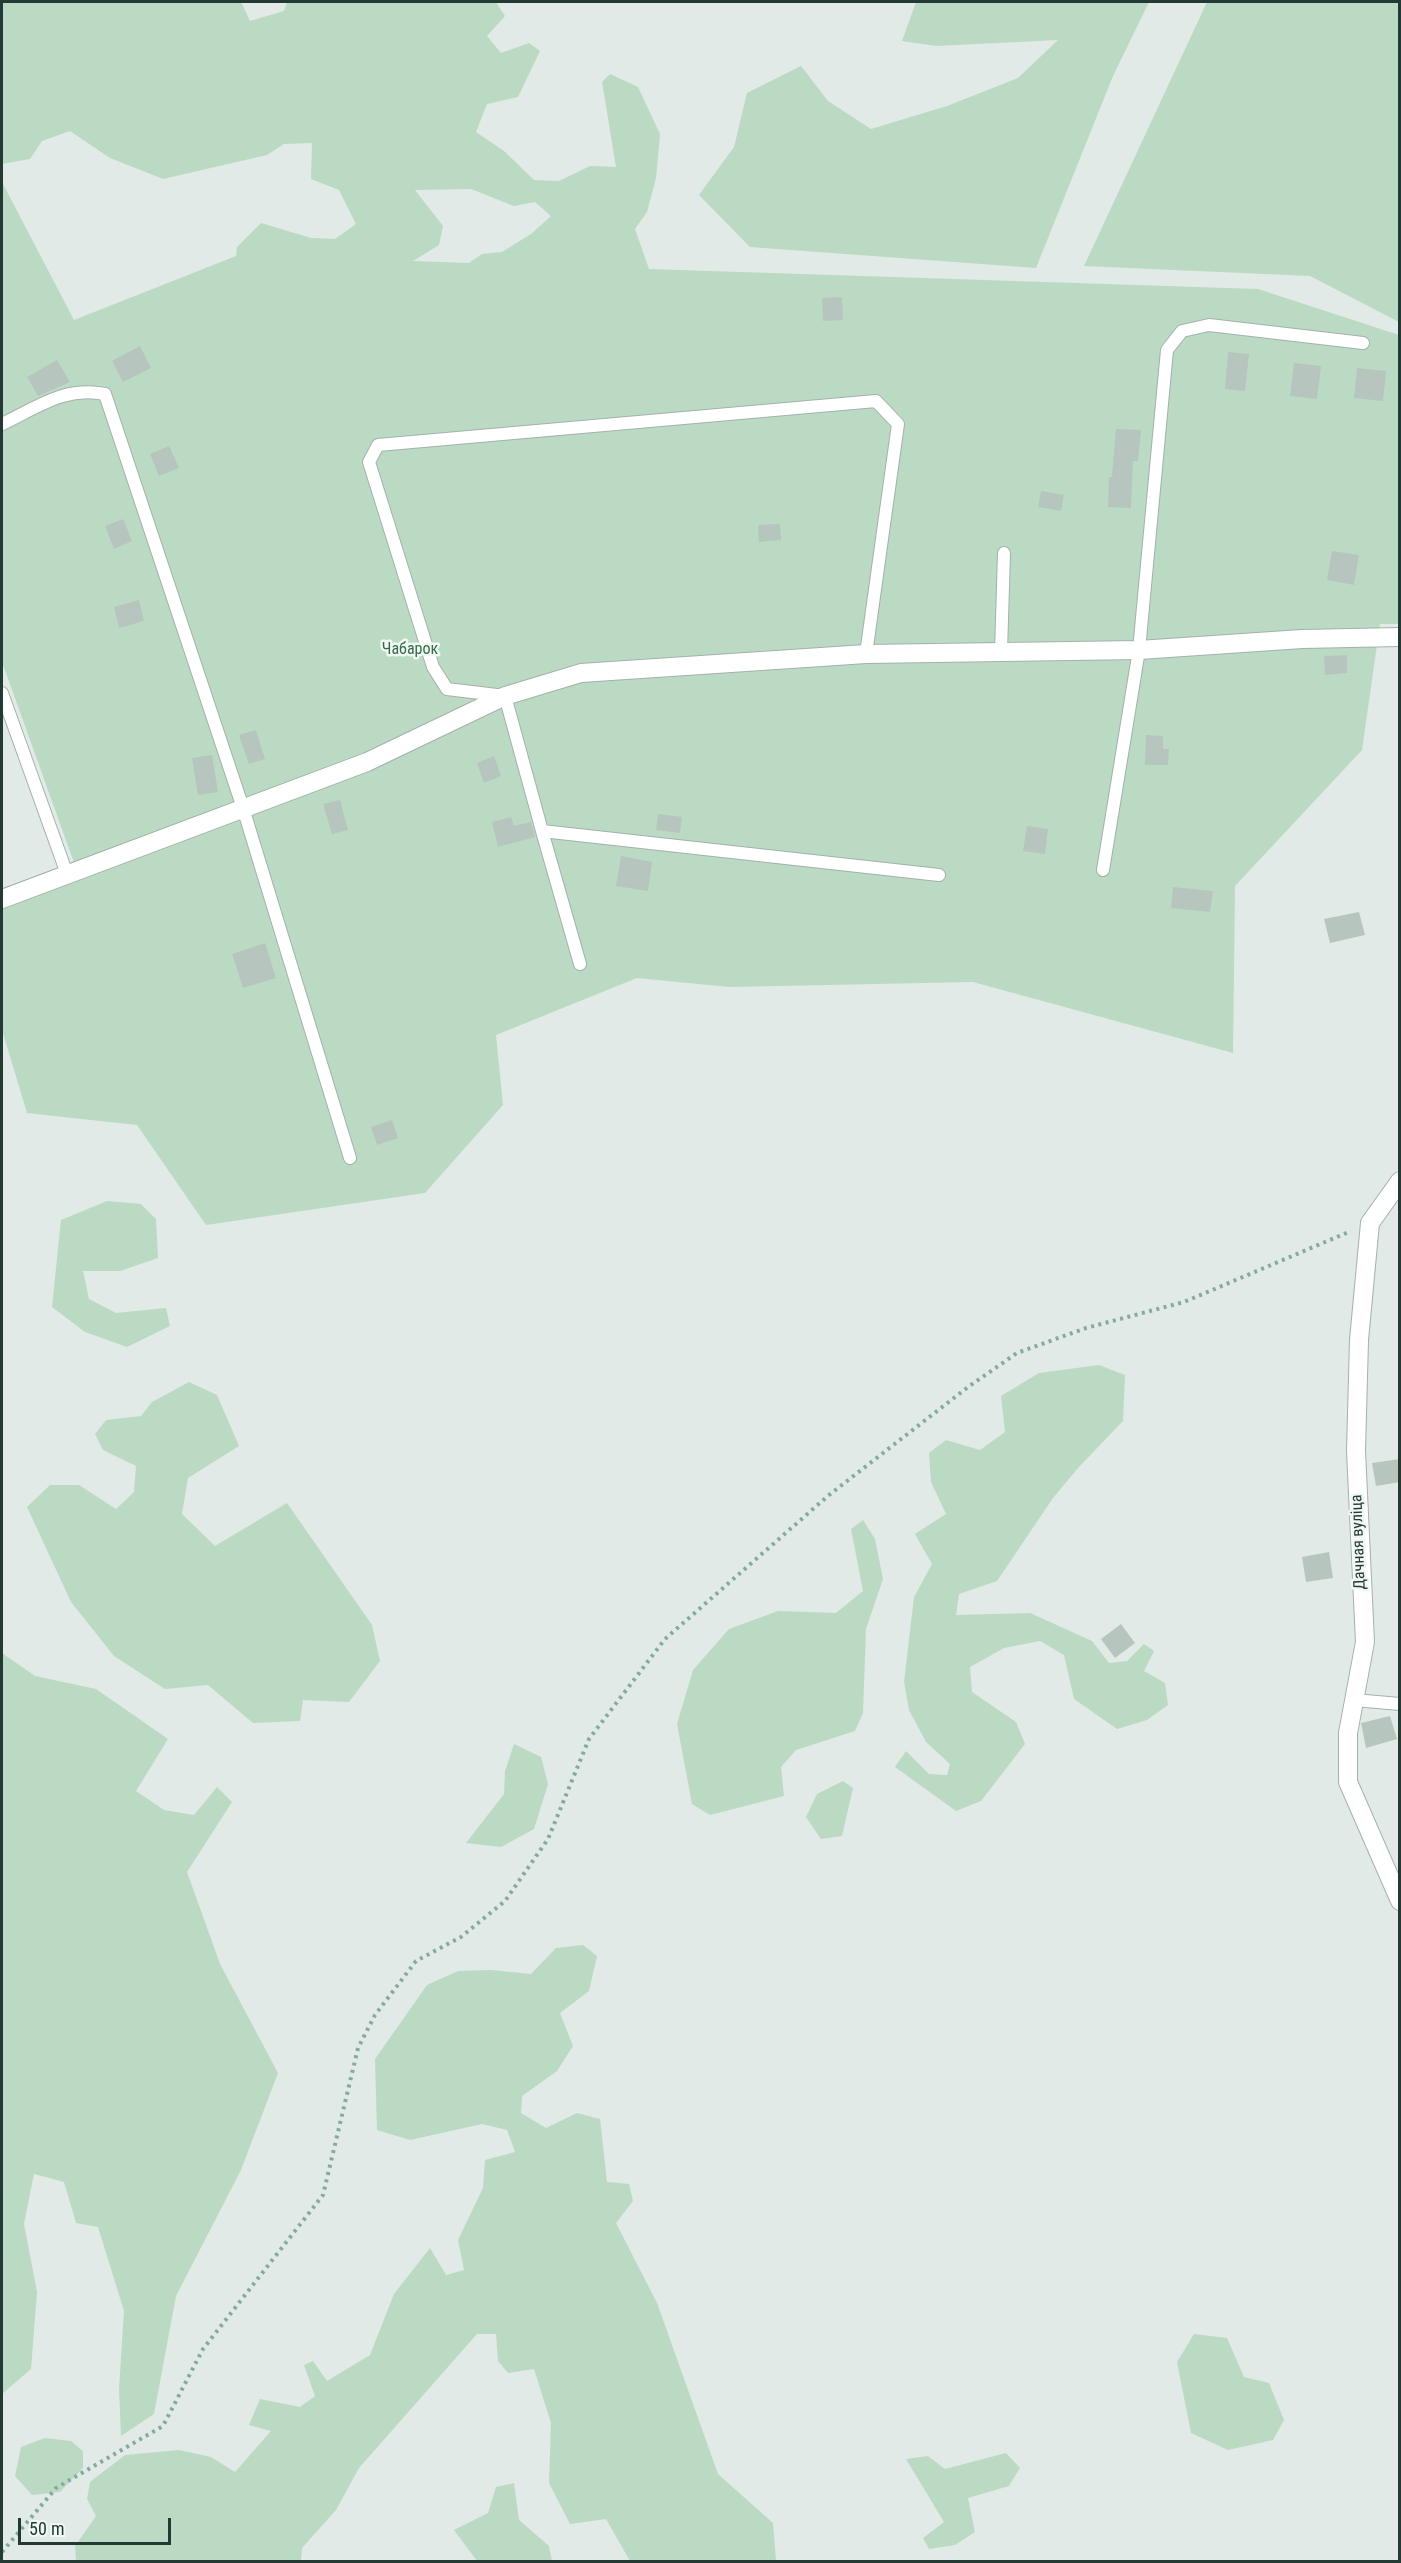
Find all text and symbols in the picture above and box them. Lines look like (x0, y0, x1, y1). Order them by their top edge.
park label: Чабарок (382, 640, 438, 660)
street label: Дачная вуліца (1348, 1494, 1370, 1590)
scale bar (21, 2506, 174, 2544)
text: 50 m (29, 2518, 64, 2539)

